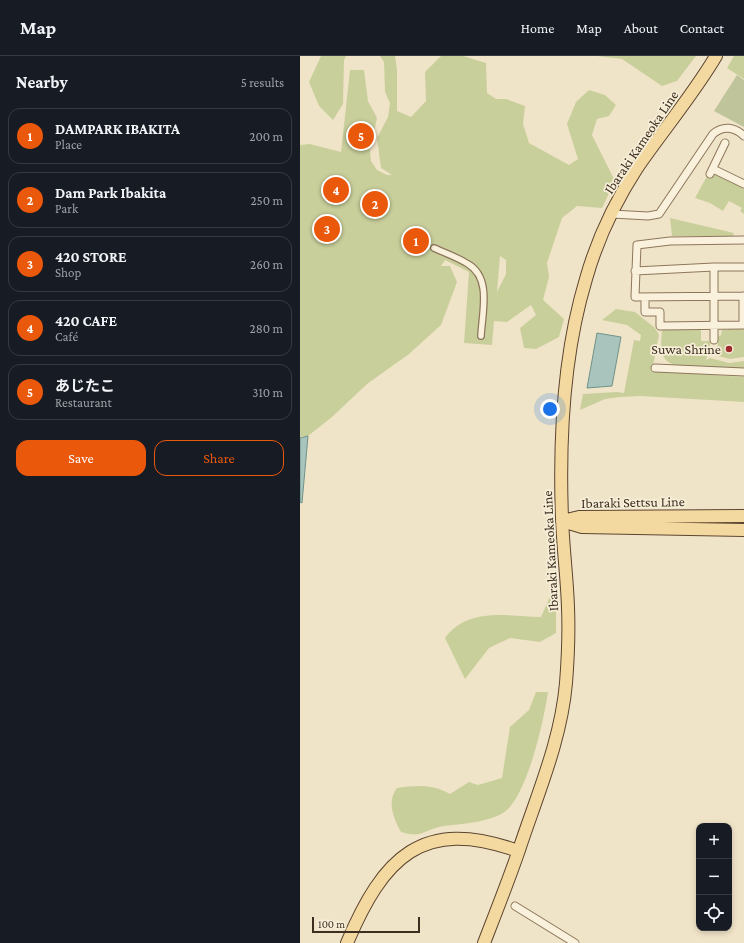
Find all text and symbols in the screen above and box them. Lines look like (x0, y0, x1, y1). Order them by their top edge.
text: Map (20, 17, 56, 38)
text: Home (521, 20, 554, 36)
text: Map (576, 20, 602, 36)
text: About (624, 20, 658, 36)
text: Contact (680, 20, 724, 36)
text: Nearby (16, 73, 68, 92)
text: 5 results (241, 75, 284, 90)
street label: Ibaraki Kameoka Line (601, 87, 681, 197)
text: DAMPARK IBAKITA (55, 121, 180, 137)
pin: 5 (348, 121, 374, 151)
text: 1 (28, 129, 32, 144)
text: 200 m (249, 129, 283, 144)
text: Place (55, 137, 82, 152)
pin: 4 (323, 175, 349, 205)
text: Dam Park Ibakita (55, 185, 166, 201)
pin: 2 (362, 189, 388, 219)
text: 2 (27, 193, 33, 208)
text: 250 m (250, 193, 283, 208)
text: Park (55, 201, 78, 216)
pin: 3 (314, 214, 340, 244)
pin: 1 (403, 226, 429, 256)
text: 420 STORE (55, 249, 127, 265)
text: 3 (27, 257, 33, 272)
text: 260 m (250, 257, 283, 272)
text: Shop (55, 265, 81, 280)
text: 420 CAFE (55, 313, 117, 329)
text: 4 (26, 321, 34, 336)
text: 280 m (250, 321, 283, 336)
text: Café (55, 329, 78, 344)
place label: Suwa Shrine (651, 341, 721, 357)
marker: Suwa Shrine (724, 344, 734, 354)
text: あじたこ (55, 378, 115, 394)
text: 5 (27, 385, 33, 400)
text: 310 m (252, 385, 283, 400)
text: Restaurant (55, 395, 112, 410)
your location (540, 399, 560, 419)
button: Save (16, 440, 146, 476)
button: Share (154, 440, 284, 476)
street label: Ibaraki Kameoka Line (539, 490, 561, 612)
street label: Ibaraki Settsu Line (581, 493, 685, 511)
map controls (696, 823, 732, 931)
button: + (696, 823, 732, 859)
button: − (696, 859, 732, 895)
button: locate (696, 895, 732, 931)
scale bar (312, 915, 420, 934)
text: 100 m (318, 918, 345, 930)

